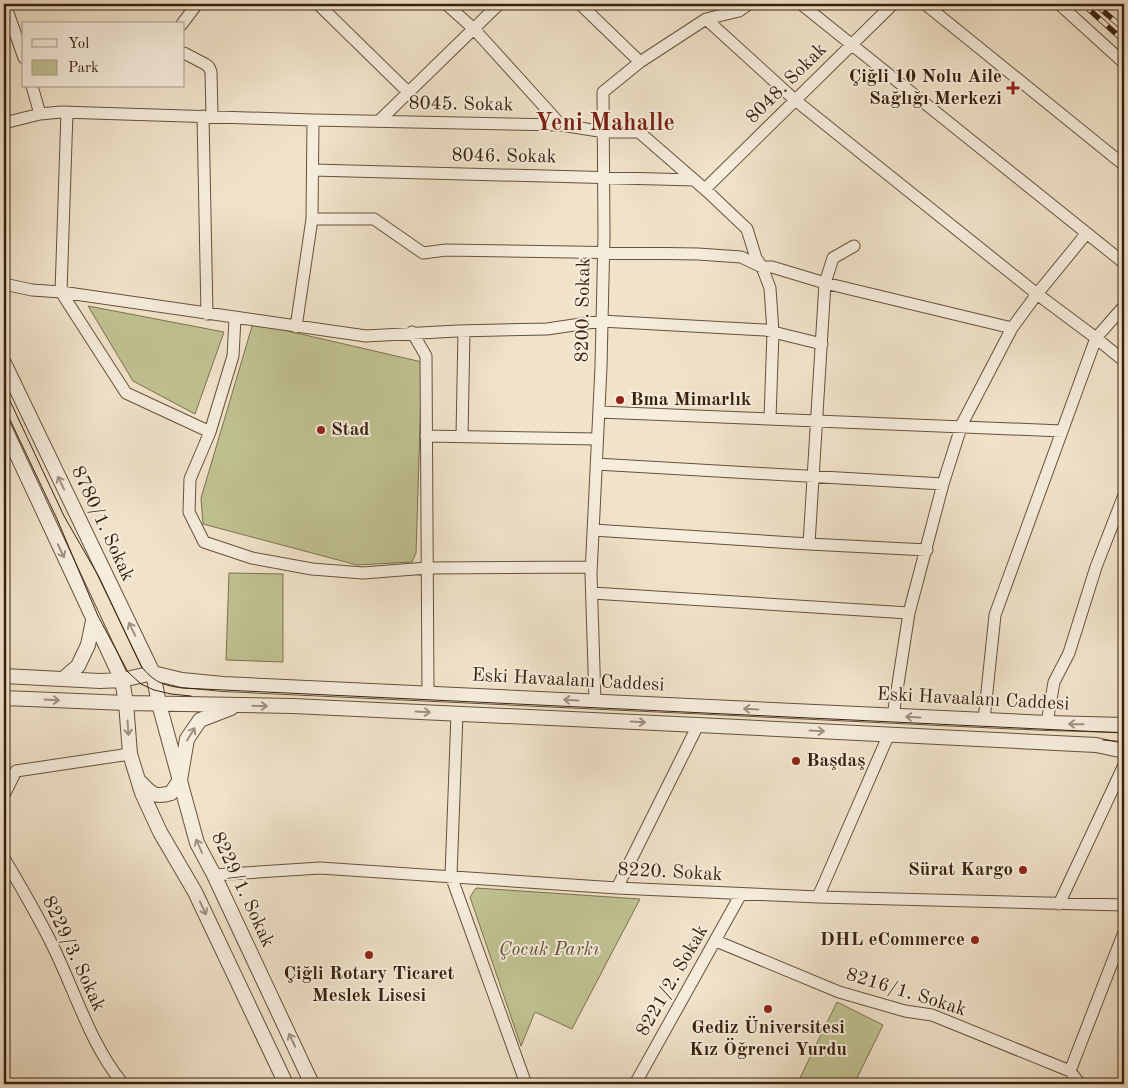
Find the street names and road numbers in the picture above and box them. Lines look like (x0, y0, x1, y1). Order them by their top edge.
street label: 8048. Sokak (743, 40, 831, 128)
street label: 8045. Sokak (408, 95, 514, 115)
street label: 8046. Sokak (451, 147, 557, 167)
street label: 8200. Sokak (574, 257, 594, 363)
street label: 8780/1. Sokak (67, 464, 137, 585)
street label: Eski Havaalanı Caddesi (471, 666, 665, 696)
street label: Eski Havaalanı Caddesi (876, 685, 1070, 715)
street label: 8229/1. Sokak (207, 830, 277, 951)
street label: 8220. Sokak (617, 861, 723, 885)
street label: 8229/3. Sokak (38, 894, 108, 1015)
street label: 8221/2. Sokak (634, 922, 712, 1040)
street label: 8216/1. Sokak (844, 966, 968, 1020)

